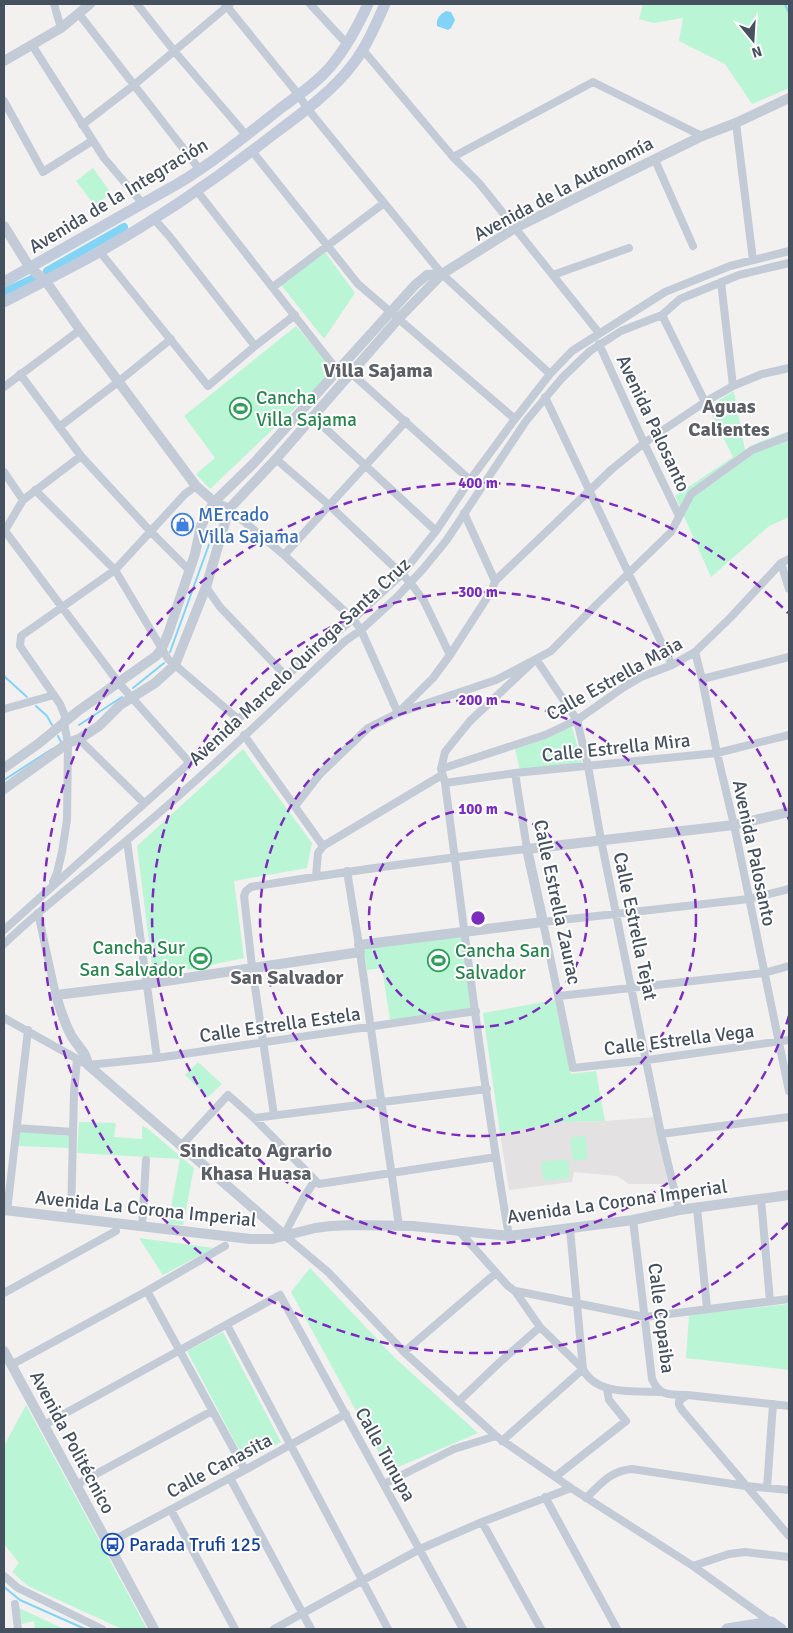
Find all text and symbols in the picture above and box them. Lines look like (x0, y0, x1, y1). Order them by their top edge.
north arrow (728, 15, 778, 65)
text: N (750, 42, 764, 61)
street label: Avenida de la Autonomía (469, 131, 657, 246)
street label: Avenida de la Integración (25, 133, 212, 259)
street label: Avenida Palosanto (611, 351, 695, 496)
district label: Villa Sajama (323, 358, 433, 383)
place label: Cancha Villa Sajama (256, 386, 357, 432)
district label: Aguas Calientes (688, 394, 770, 442)
sports icon: Cancha Villa Sajama (228, 396, 252, 420)
text: 400 m (458, 474, 498, 492)
place label: MErcado Villa Sajama (198, 503, 299, 549)
shop icon: MErcado Villa Sajama (170, 513, 194, 537)
street label: Avenida Marcelo Quiroga Santa Cruz (184, 552, 416, 771)
text: 300 m (458, 583, 498, 601)
street label: Calle Estrella Maia (542, 632, 687, 726)
text: 200 m (458, 691, 498, 709)
street label: Calle Estrella Mira (541, 728, 691, 768)
street label: Avenida Palosanto (727, 778, 781, 928)
text: 100 m (458, 800, 498, 818)
street label: Calle Estrella Zaurac (528, 818, 586, 987)
street label: Calle Estrella Tejat (608, 850, 662, 1003)
centre of rings (469, 909, 487, 927)
place label: Cancha Sur San Salvador (80, 936, 185, 982)
place label: Cancha San Salvador (455, 939, 550, 985)
sports icon: Cancha Sur San Salvador (189, 946, 213, 970)
sports icon: Cancha San Salvador (427, 949, 451, 973)
district label: San Salvador (230, 965, 344, 990)
street label: Calle Estrella Estela (198, 1002, 362, 1048)
street label: Calle Estrella Vega (603, 1019, 756, 1061)
district label: Sindicato Agrario Khasa Huasa (180, 1138, 332, 1186)
street label: Avenida La Corona Imperial (506, 1175, 729, 1229)
street label: Avenida La Corona Imperial (34, 1185, 258, 1233)
street label: Calle Copaiba (642, 1261, 680, 1375)
street label: Avenida Politécnico (24, 1367, 120, 1518)
street label: Calle Tunupa (349, 1403, 421, 1506)
street label: Calle Canasita (163, 1428, 276, 1504)
bus stop icon: Parada Trufi 125 (101, 1532, 125, 1556)
place label: Parada Trufi 125 (129, 1533, 261, 1557)

